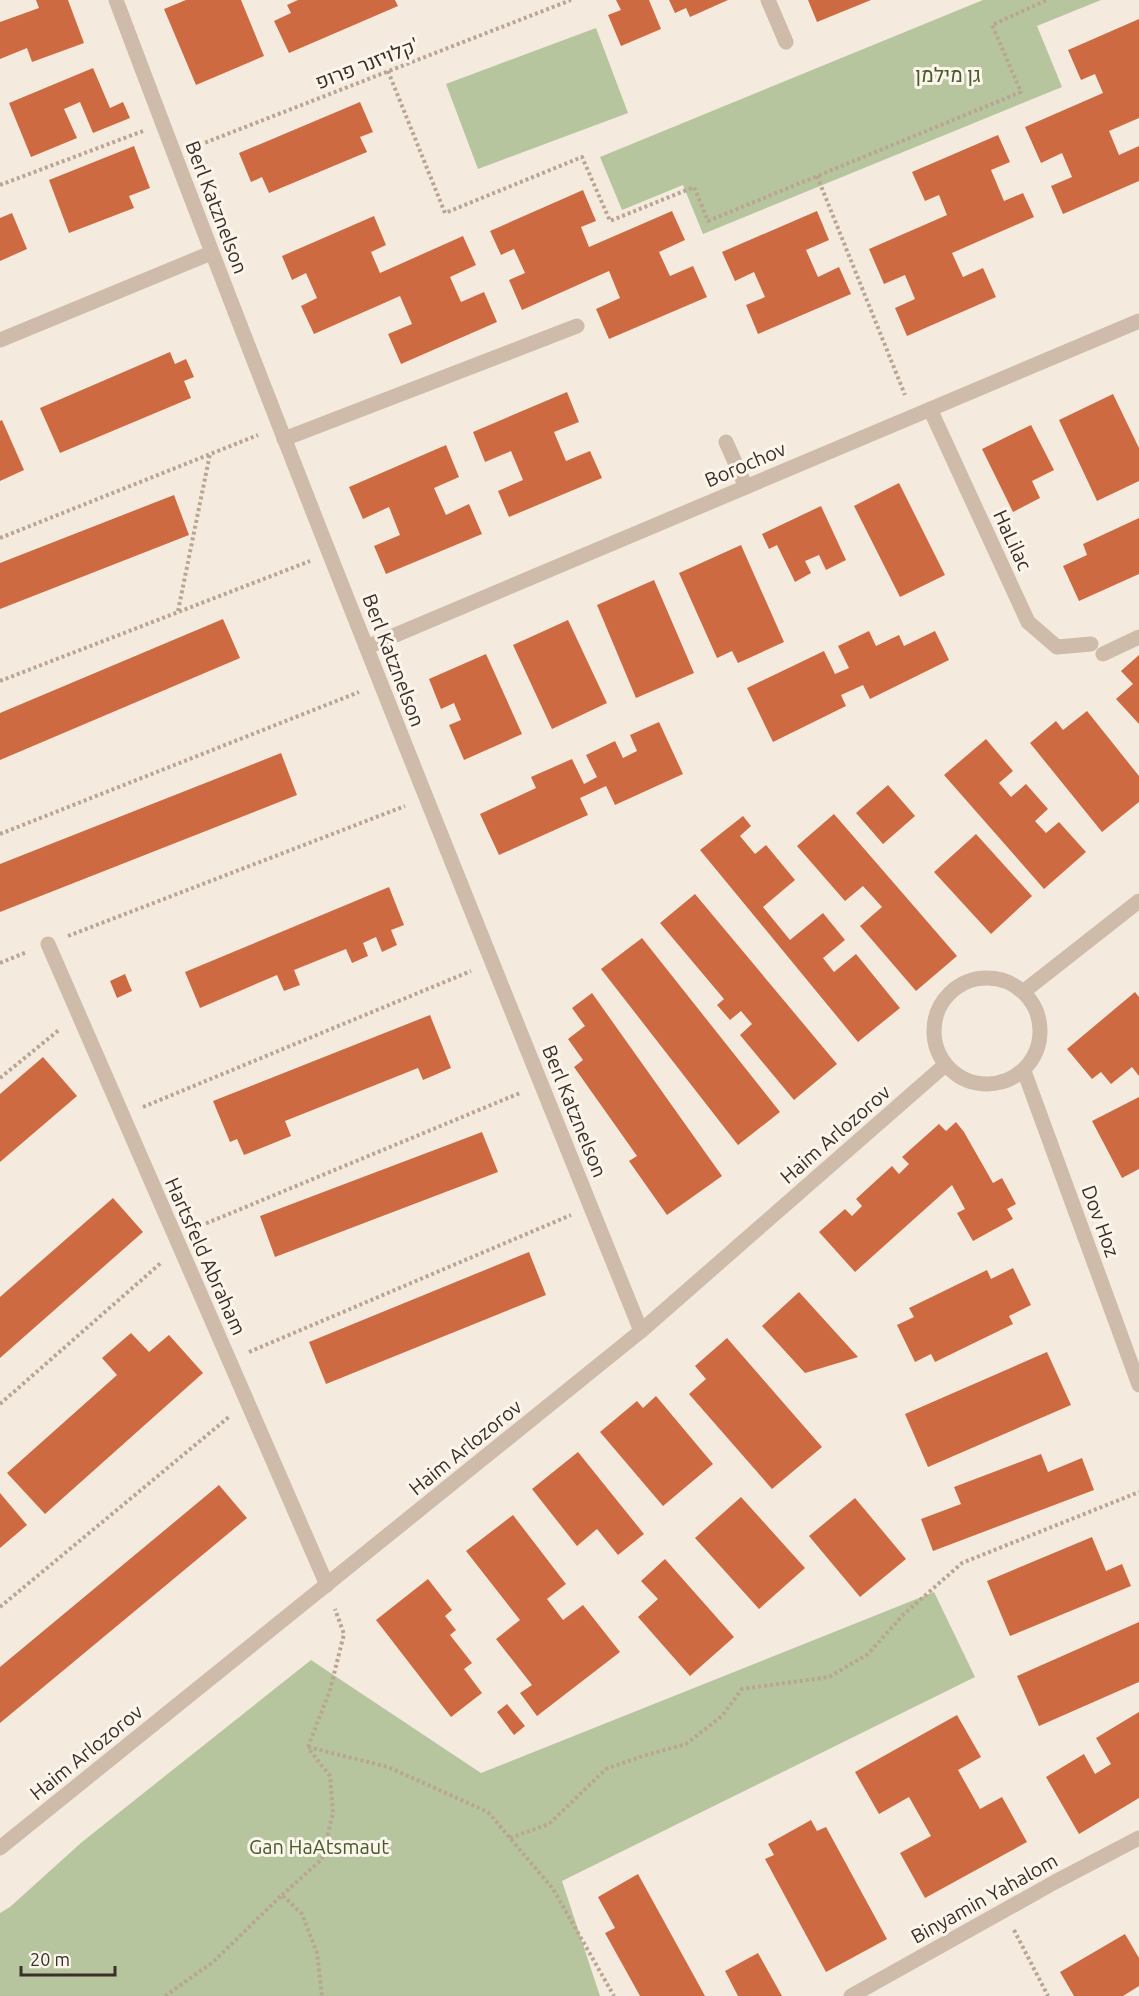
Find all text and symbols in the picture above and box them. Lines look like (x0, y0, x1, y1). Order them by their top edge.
street label: קלויזנר פרופ' (312, 33, 422, 93)
park label: גן מילמן (915, 63, 981, 86)
street label: Berl Katznelson (181, 137, 253, 277)
street label: Borochov (701, 437, 789, 491)
street label: HaLilac (989, 506, 1037, 574)
street label: Berl Katznelson (358, 590, 430, 730)
street label: Berl Katznelson (538, 1042, 612, 1180)
street label: Haim Arlozorov (775, 1080, 895, 1188)
street label: Hartsfeld Abraham (161, 1174, 251, 1338)
street label: Dov Hoz (1077, 1182, 1125, 1260)
street label: Haim Arlozorov (404, 1395, 526, 1499)
street label: Haim Arlozorov (25, 1700, 147, 1804)
park label: Gan HaAtsmaut (249, 1835, 389, 1858)
street label: Binyamin Yahalom (907, 1848, 1061, 1948)
scale bar (21, 1939, 116, 1977)
text: 20 m (30, 1949, 70, 1969)

